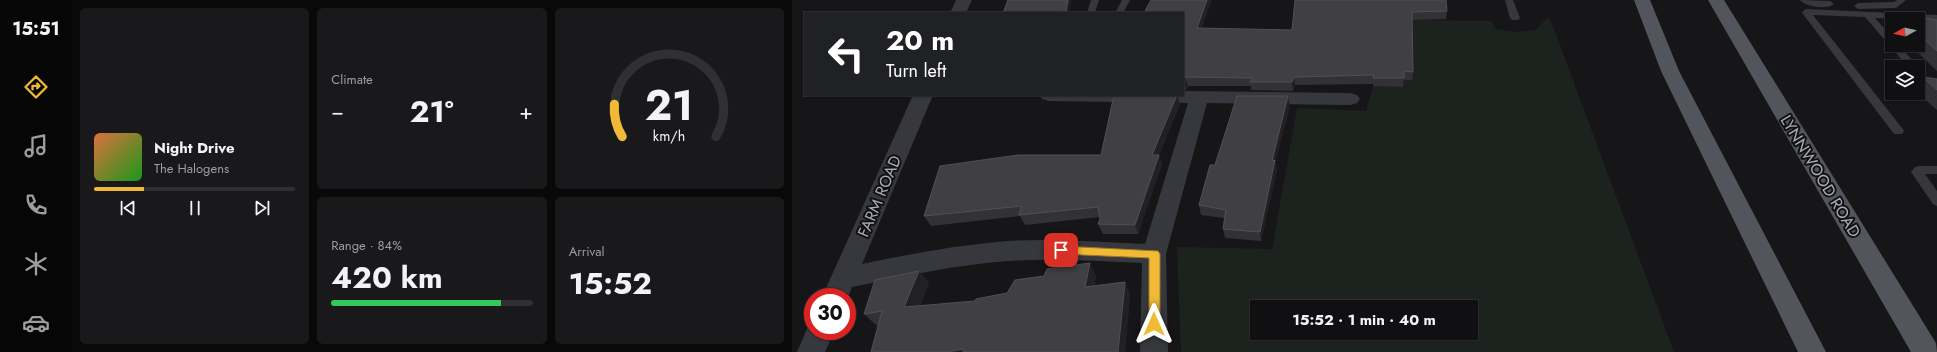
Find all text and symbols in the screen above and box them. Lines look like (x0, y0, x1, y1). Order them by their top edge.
north arrow (1885, 12, 1925, 52)
map controls (1885, 12, 1925, 100)
text: 15:51 (12, 16, 60, 42)
text: 20 m (886, 20, 954, 61)
icon: left (820, 28, 872, 80)
text: Turn left (886, 58, 946, 84)
button: layers (1885, 60, 1925, 100)
text: Climate (331, 70, 373, 89)
icon: directions (22, 73, 50, 101)
text: 21 (645, 74, 694, 135)
text: 21° (410, 90, 454, 133)
text: − (331, 95, 344, 127)
text: + (519, 95, 533, 127)
street label: LYNNWOOD ROAD (1775, 111, 1866, 242)
text: km/h (653, 125, 685, 145)
icon: music (22, 132, 50, 160)
text: Night Drive (154, 137, 235, 159)
street label: FARM ROAD (852, 152, 907, 241)
text: The Halogens (154, 159, 229, 178)
icon: phone (22, 191, 50, 219)
icon: previous (117, 197, 139, 219)
icon: pause (184, 197, 206, 219)
icon: next (251, 197, 273, 219)
pin (1044, 233, 1078, 267)
text: Range · 84% (331, 236, 402, 255)
icon: arrive (1050, 239, 1072, 261)
text: Arrival (569, 242, 605, 261)
icon: climate (22, 250, 50, 278)
text: 420 km (331, 256, 443, 299)
text: 15:52 (569, 262, 652, 305)
speed limit sign: 30 (804, 288, 856, 340)
position arrow (1133, 303, 1175, 345)
icon: car (22, 309, 50, 337)
text: 15:52 · 1 min · 40 m (1292, 309, 1436, 331)

